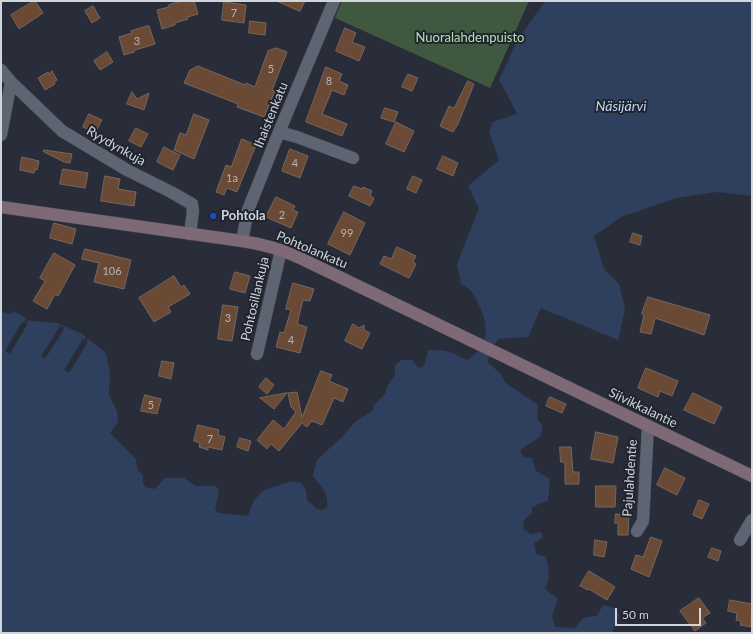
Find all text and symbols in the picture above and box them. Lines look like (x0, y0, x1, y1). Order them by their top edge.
house number: 7 (231, 6, 237, 20)
park label: Nuoralahdenpuisto (416, 30, 524, 46)
house number: 3 (134, 34, 140, 48)
house number: 5 (268, 62, 274, 76)
house number: 8 (326, 74, 332, 88)
street label: Ihaistenkatu (251, 80, 291, 150)
water label: Näsijärvi (596, 98, 646, 114)
street label: Ryydynkuja (84, 123, 148, 169)
house number: 4 (292, 156, 298, 170)
house number: 1a (226, 171, 238, 185)
place label: Pohtola (221, 208, 266, 224)
house number: 2 (279, 208, 285, 222)
marker: Pohtola (208, 211, 218, 221)
house number: 99 (341, 226, 353, 240)
street label: Pohtolankatu (274, 228, 350, 272)
street label: Pohtosillankuja (238, 255, 272, 343)
house number: 106 (102, 264, 122, 278)
house number: 3 (225, 311, 231, 325)
house number: 4 (288, 333, 294, 347)
street label: Siivikkalantie (606, 385, 680, 431)
house number: 5 (148, 398, 154, 412)
house number: 7 (207, 432, 213, 446)
street label: Pajulahdentie (620, 439, 640, 517)
scale bar (617, 600, 703, 626)
text: 50 m (622, 607, 649, 622)

